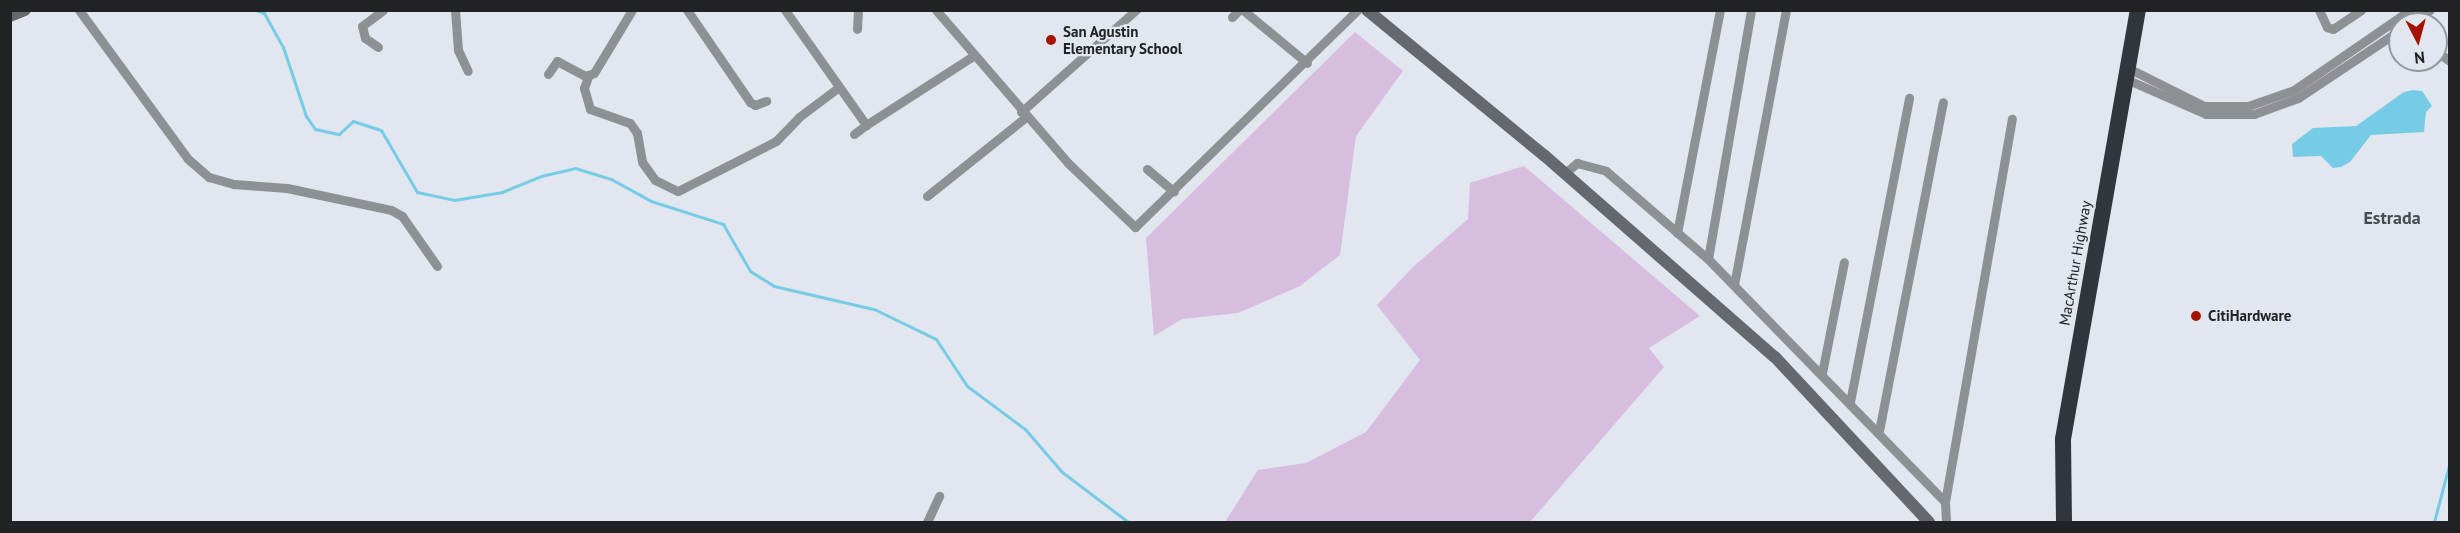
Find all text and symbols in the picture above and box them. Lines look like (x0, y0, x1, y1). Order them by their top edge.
north arrow (2388, 12, 2448, 72)
place label: San Agustin Elementary School (1063, 22, 1183, 57)
marker: San Agustin Elementary School (1044, 33, 1058, 47)
text: N (2413, 47, 2426, 68)
street label: MacArthur Highway (2055, 199, 2095, 327)
district label: Estrada (2363, 207, 2421, 229)
place label: CitiHardware (2208, 307, 2291, 325)
marker: CitiHardware (2189, 309, 2203, 323)

